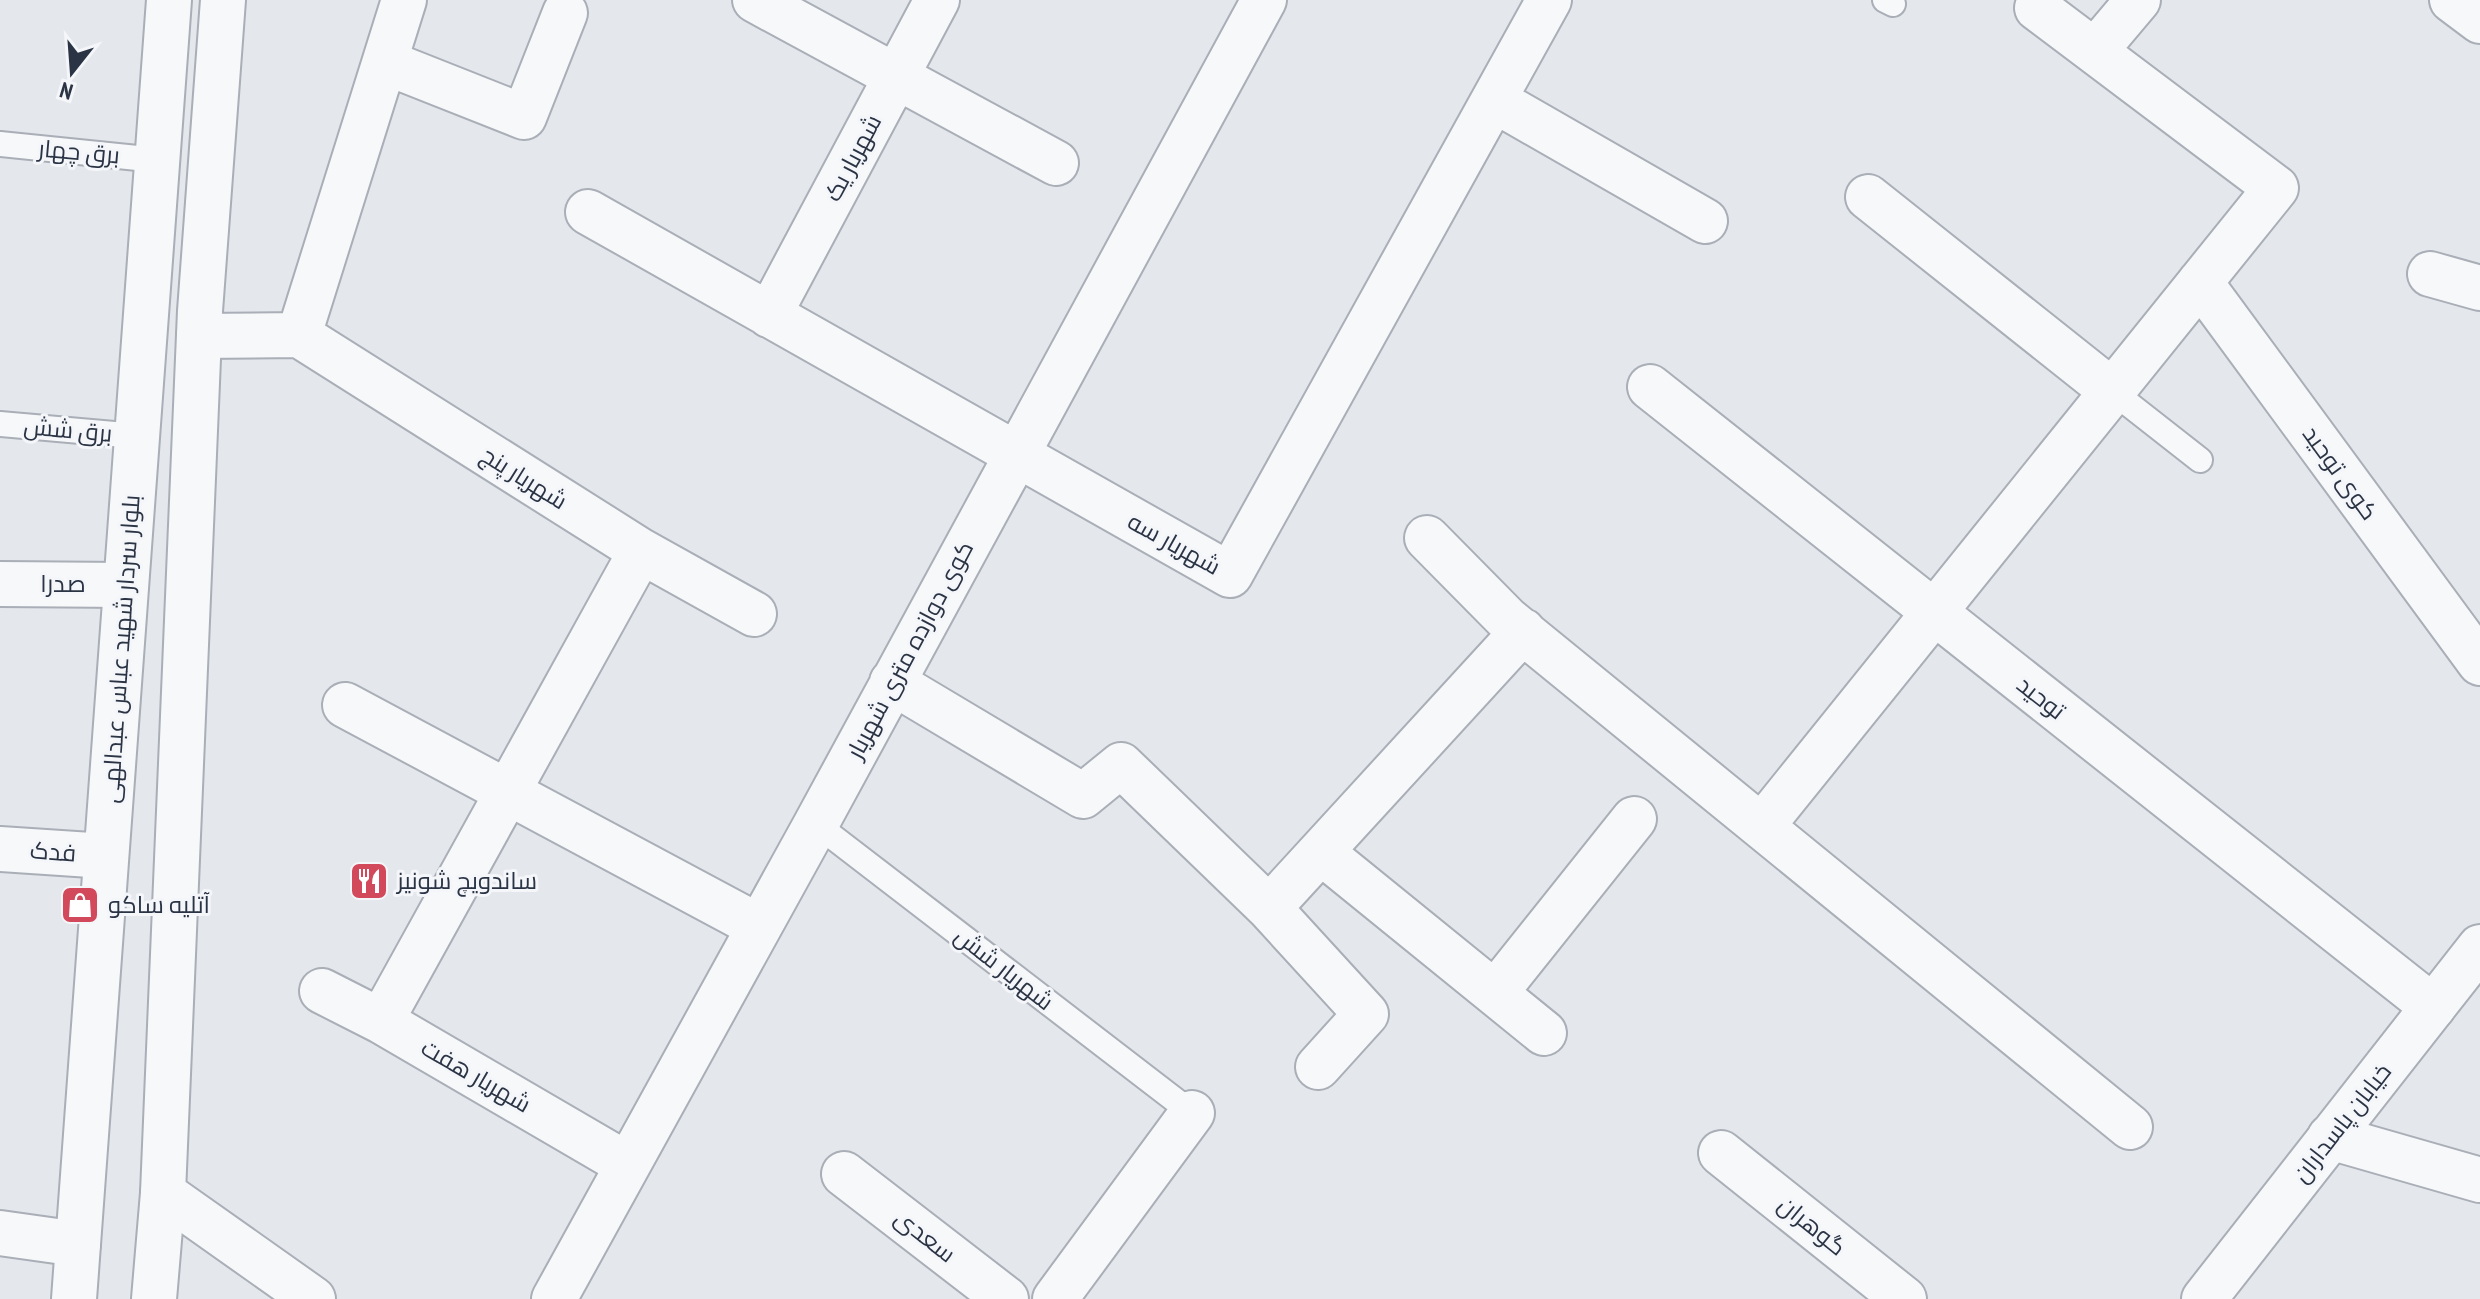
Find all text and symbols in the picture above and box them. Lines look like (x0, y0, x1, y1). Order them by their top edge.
north arrow (32, 32, 112, 112)
text: N (56, 76, 76, 106)
street label: شهریار یک (817, 109, 888, 206)
street label: برق چهار (35, 132, 121, 172)
street label: برق شش (22, 410, 114, 449)
street label: کوی توحید (2296, 420, 2385, 526)
street label: شهریار پنج (475, 439, 573, 517)
street label: بلوار سردار شهید عباس عبدالهی (94, 494, 147, 804)
street label: شهریار سه (1122, 505, 1226, 582)
street label: کوی دوازده متری شهریار (838, 535, 980, 766)
street label: صدرا (40, 568, 86, 599)
street label: توحید (2011, 669, 2072, 727)
street label: فدک (29, 834, 77, 869)
restaurant icon: ساندویچ شونیز (348, 860, 390, 902)
place label: ساندویچ شونیز (395, 865, 537, 897)
shop icon: آتلیه ساکو (59, 884, 101, 926)
place label: آتلیه ساکو (108, 889, 211, 920)
street label: شهریار شش (948, 920, 1060, 1017)
street label: شهریار هفت (416, 1032, 537, 1119)
street label: خیابان پاسداران (2285, 1057, 2399, 1189)
street label: گوهران (1772, 1189, 1853, 1262)
street label: سعدی (888, 1202, 962, 1269)

